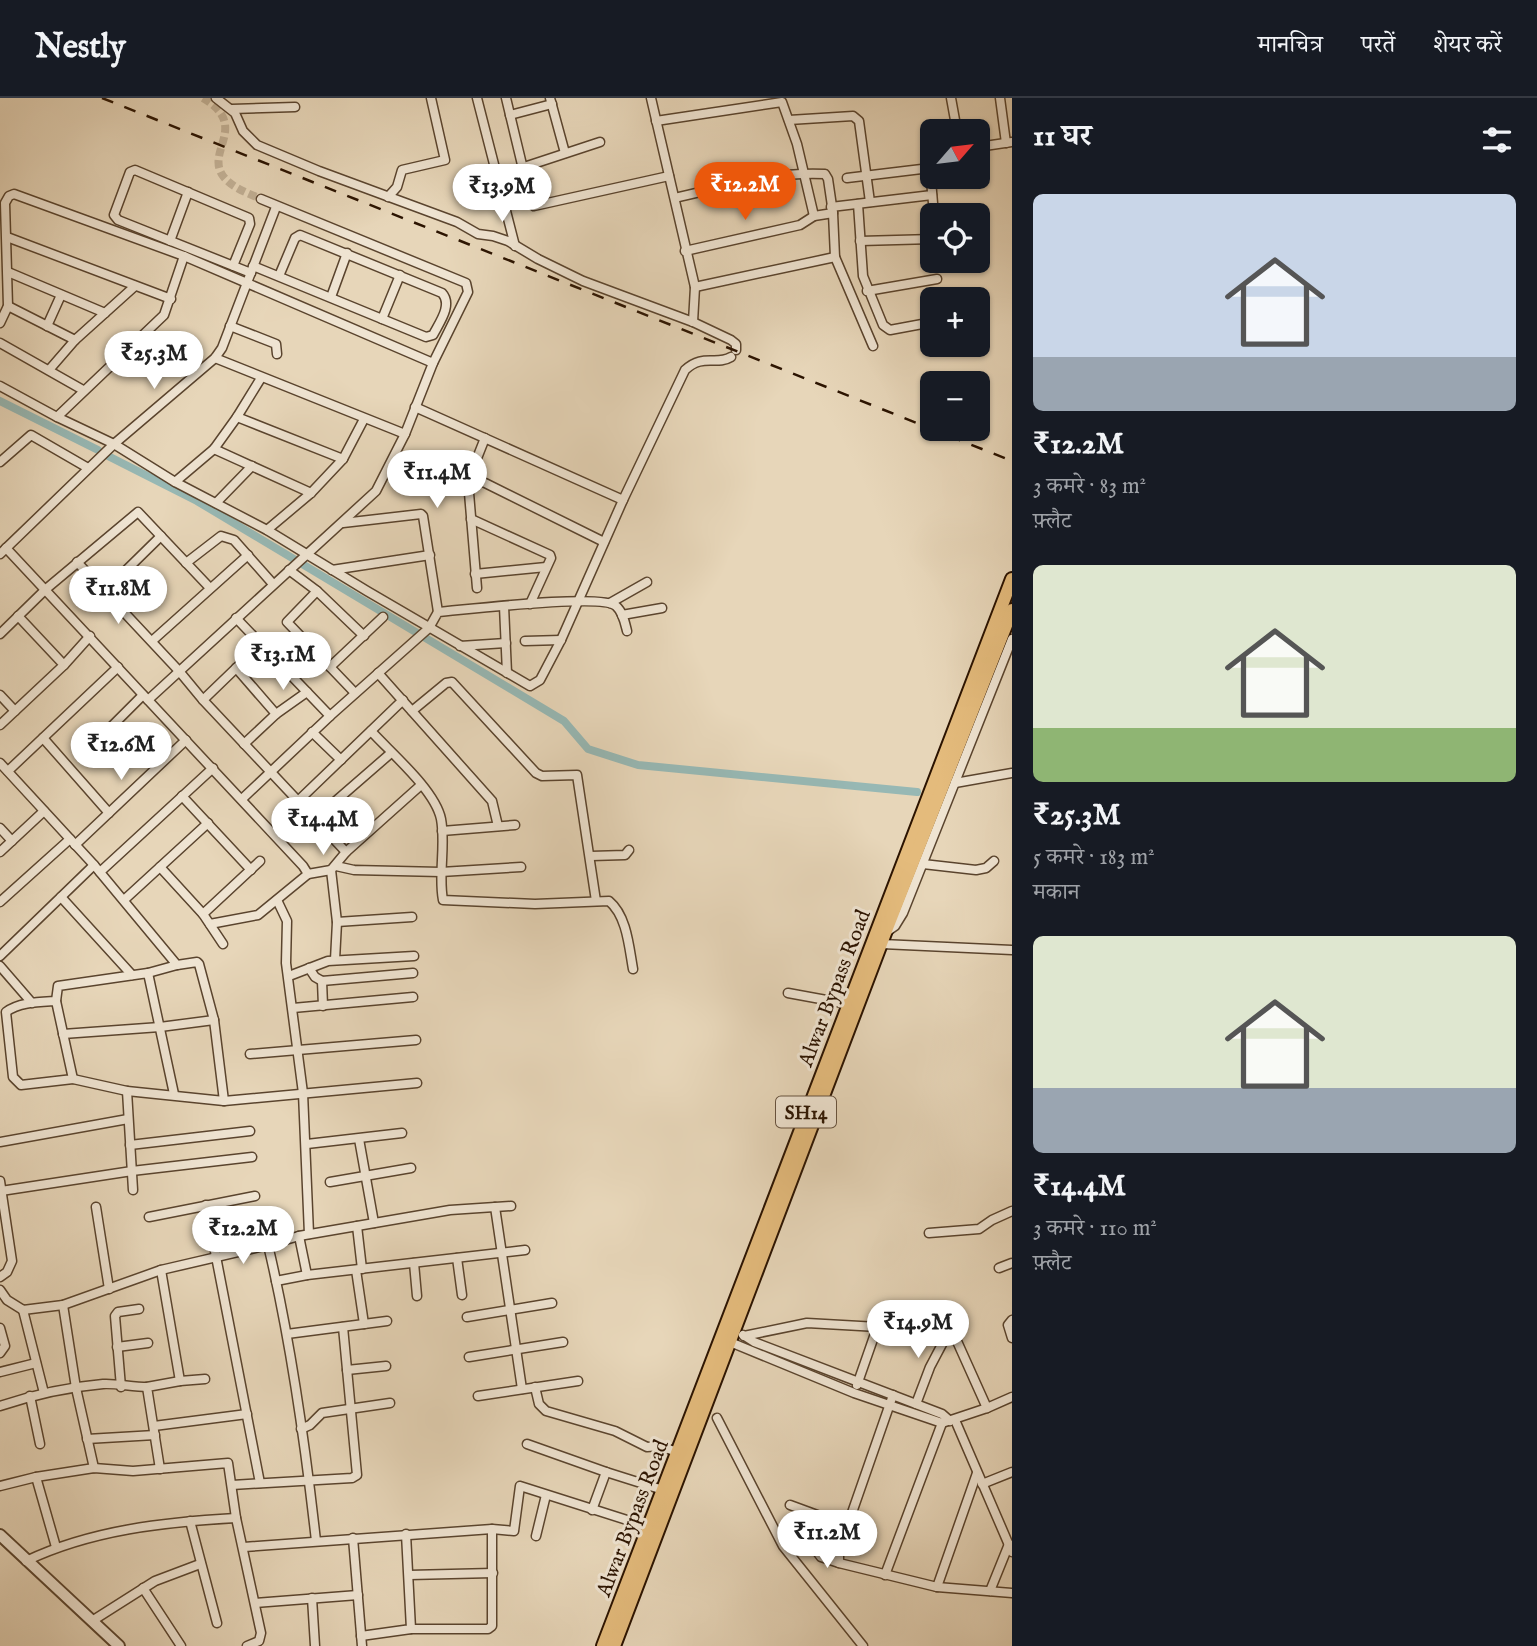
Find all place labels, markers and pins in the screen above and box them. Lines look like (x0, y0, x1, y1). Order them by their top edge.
pin: ₹12.2M (688, 162, 802, 222)
pin: ₹13.9M (445, 164, 559, 224)
pin: ₹25.3M (97, 331, 211, 391)
pin: ₹11.4M (380, 450, 494, 510)
pin: ₹11.8M (61, 566, 175, 626)
pin: ₹13.1M (226, 632, 340, 692)
pin: ₹12.6M (64, 722, 178, 782)
pin: ₹14.4M (266, 798, 380, 857)
pin: ₹12.2M (186, 1206, 300, 1266)
pin: ₹14.9M (861, 1300, 975, 1360)
pin: ₹11.2M (770, 1510, 884, 1570)

